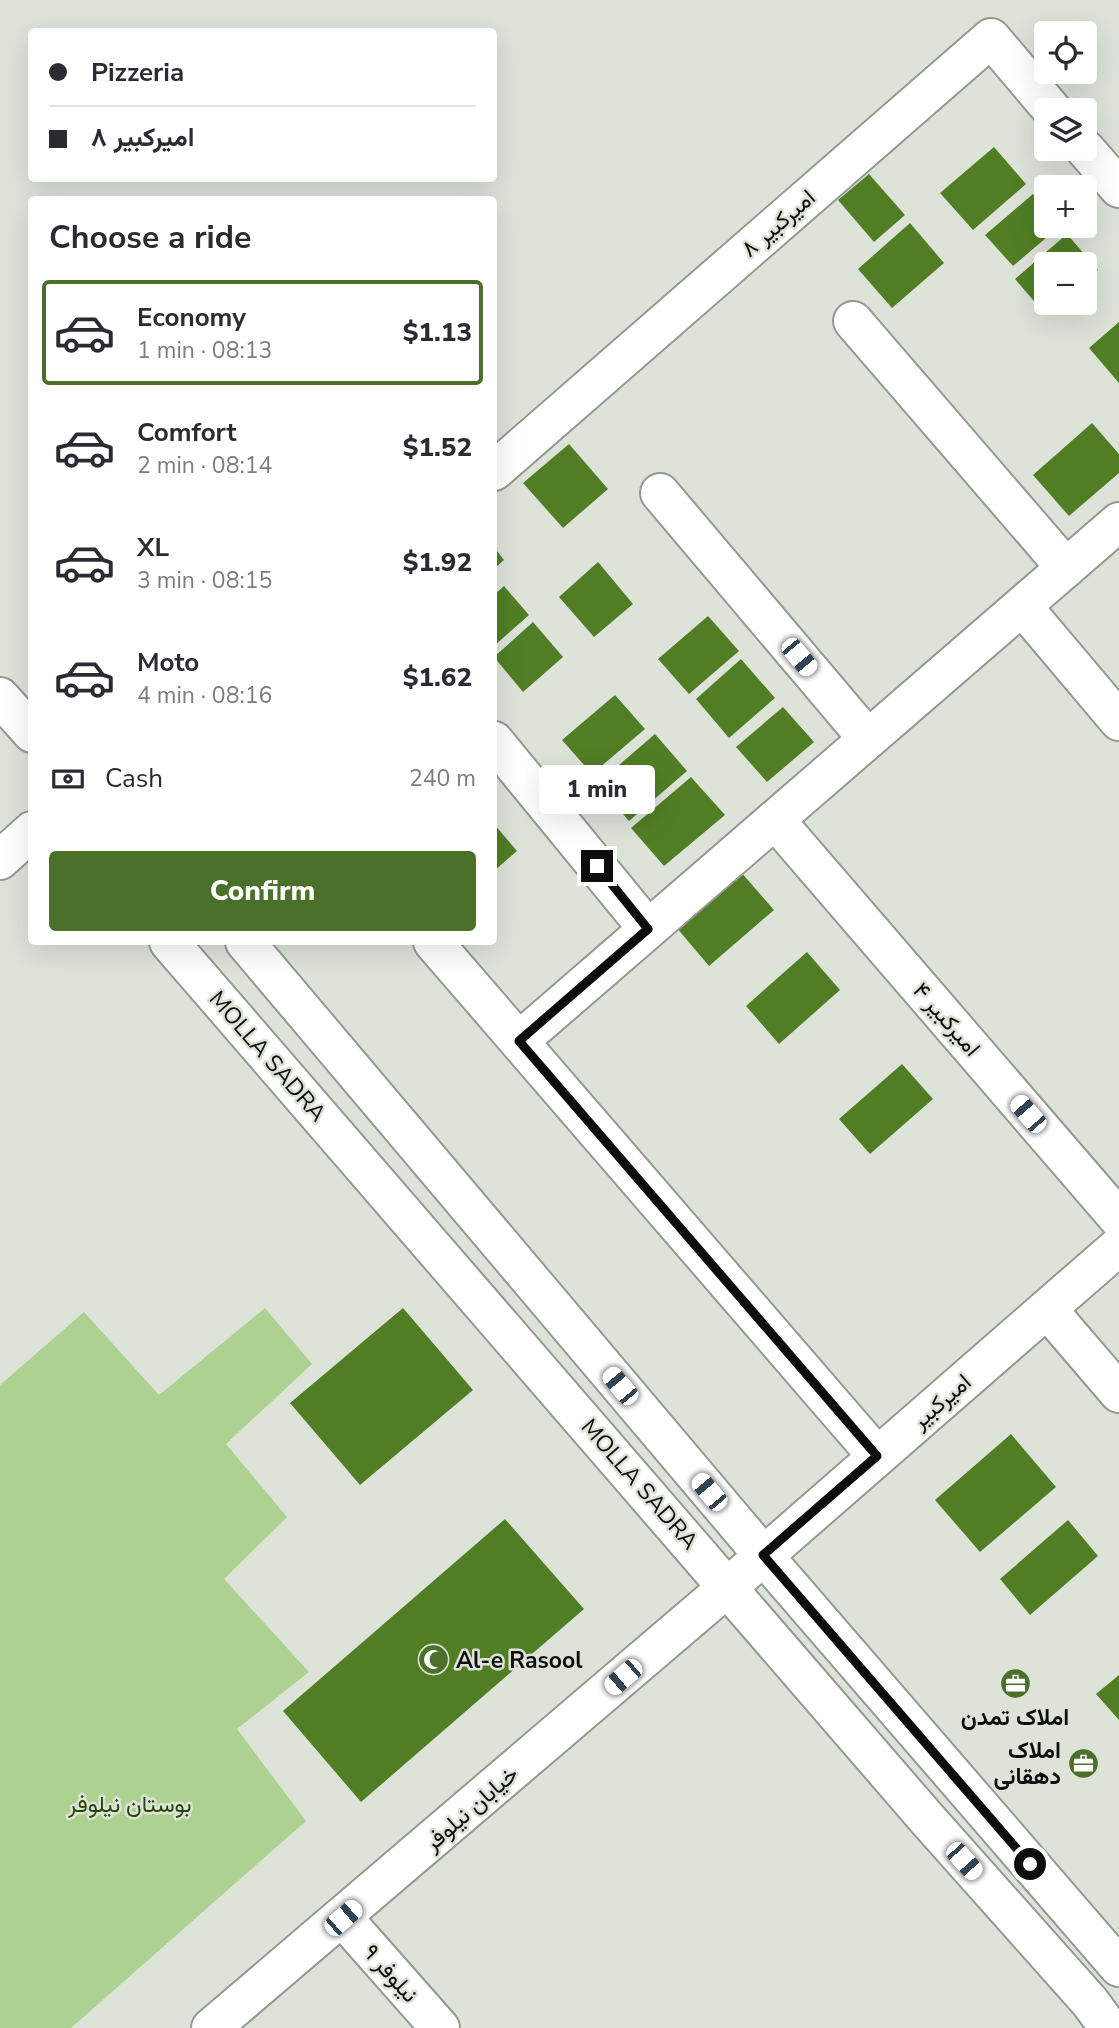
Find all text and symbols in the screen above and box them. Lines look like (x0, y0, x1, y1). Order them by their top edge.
map controls (1034, 21, 1097, 315)
button: locate (1034, 21, 1097, 84)
text: Pizzeria (91, 55, 184, 90)
button: layers (1034, 98, 1097, 161)
text: امیرکبیر ۸ (91, 120, 194, 155)
button: + (1034, 175, 1097, 238)
street label: امیرکبیر ۸ (735, 182, 822, 264)
text: Choose a ride (49, 216, 251, 259)
button: − (1034, 252, 1097, 315)
text: Economy (137, 300, 246, 335)
icon: car (53, 301, 116, 364)
text: $1.13 (403, 315, 472, 350)
text: 1 min · 08:13 (137, 335, 272, 366)
text: Comfort (137, 415, 237, 450)
icon: car (53, 416, 116, 479)
text: $1.52 (403, 430, 472, 465)
text: 2 min · 08:14 (137, 450, 272, 481)
text: XL (137, 530, 169, 565)
icon: car (53, 531, 116, 594)
text: $1.92 (403, 545, 472, 580)
text: 3 min · 08:15 (137, 565, 272, 596)
car (778, 634, 821, 680)
text: Moto (137, 645, 199, 680)
icon: car (53, 646, 116, 709)
text: $1.62 (403, 660, 472, 695)
text: 4 min · 08:16 (137, 680, 272, 711)
icon: cash (49, 760, 87, 798)
text: Cash (105, 761, 163, 796)
text: 240 m (409, 763, 476, 794)
callout: 1 min (539, 764, 655, 814)
text: 1 min (567, 774, 627, 805)
route end (581, 850, 613, 882)
button: Confirm (49, 851, 476, 931)
street label: امیرکبیر ۴ (906, 976, 987, 1063)
street label: MOLLA SADRA (202, 984, 333, 1129)
car (1007, 1091, 1050, 1137)
car (599, 1363, 642, 1409)
street label: امیرکبیر (904, 1367, 978, 1437)
street label: MOLLA SADRA (574, 1412, 705, 1557)
car (688, 1469, 731, 1515)
mosque icon: Al-e Rasool (416, 1643, 450, 1677)
place label: Al-e Rasool (456, 1645, 583, 1676)
car (601, 1655, 646, 1699)
office icon: املاک تمدن (998, 1666, 1032, 1700)
place label: املاک تمدن (961, 1702, 1069, 1733)
place label: املاک دهقانی (994, 1735, 1061, 1792)
office icon: املاک دهقانی (1067, 1746, 1101, 1780)
street label: خیابان نیلوفر (417, 1759, 525, 1859)
park label: بوستان نیلوفر (67, 1789, 192, 1820)
car (943, 1838, 986, 1884)
route start (1014, 1848, 1046, 1880)
car (321, 1896, 366, 1940)
street label: نیلوفر ۹ (356, 1937, 425, 2009)

